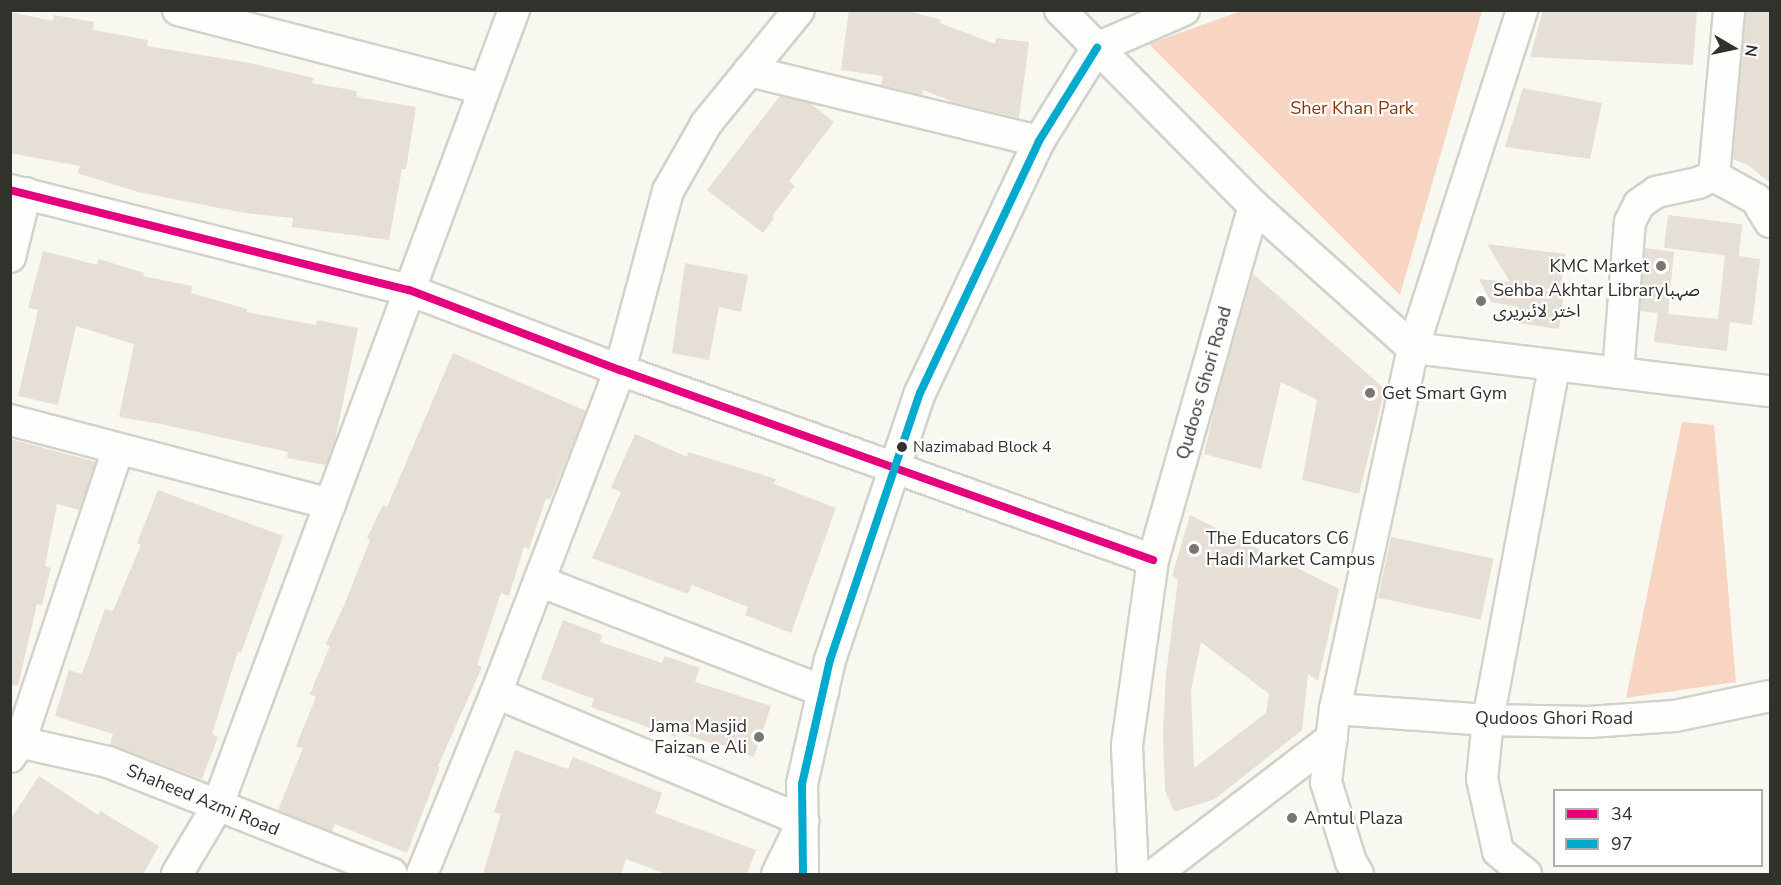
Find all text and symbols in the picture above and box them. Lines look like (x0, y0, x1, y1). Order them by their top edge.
north arrow (1703, 18, 1763, 78)
text: N (1739, 43, 1763, 58)
park label: Sher Khan Park (1290, 97, 1414, 119)
place label: KMC Market (1550, 255, 1649, 277)
marker: KMC Market (1654, 259, 1668, 273)
place label: Sehba Akhtar Libraryصہبا اختر لائبریری (1493, 280, 1700, 322)
marker: Sehba Akhtar Libraryصہبا اختر لائبریری (1474, 294, 1488, 308)
street label: Qudoos Ghori Road (1172, 304, 1236, 462)
place label: Get Smart Gym (1382, 382, 1507, 404)
marker: Get Smart Gym (1363, 386, 1377, 400)
place label: Nazimabad Block 4 (913, 437, 1051, 457)
marker: Nazimabad Block 4 (896, 441, 908, 453)
place label: The Educators C6 Hadi Market Campus (1206, 528, 1375, 570)
marker: The Educators C6 Hadi Market Campus (1187, 542, 1201, 556)
street label: Qudoos Ghori Road (1475, 707, 1633, 729)
place label: Jama Masjid Faizan e Ali (650, 716, 747, 758)
marker: Jama Masjid Faizan e Ali (752, 730, 766, 744)
street label: Shaheed Azmi Road (123, 759, 283, 841)
legend (1553, 789, 1763, 867)
text: 34 (1611, 802, 1633, 826)
place label: Amtul Plaza (1304, 807, 1403, 829)
marker: Amtul Plaza (1285, 811, 1299, 825)
text: 97 (1611, 832, 1633, 856)

